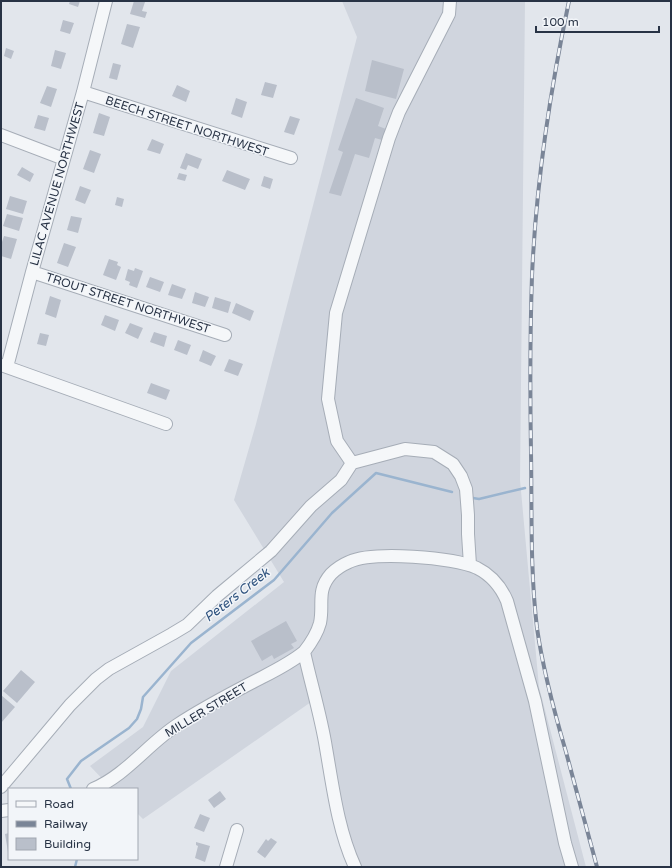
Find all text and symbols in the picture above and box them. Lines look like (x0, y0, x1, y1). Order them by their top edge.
scale bar (536, 8, 659, 34)
text: 100 m (542, 15, 579, 29)
street label: BEECH STREET NORTHWEST (104, 93, 271, 159)
street label: LILAC AVENUE NORTHWEST (27, 100, 87, 267)
street label: TROUT STREET NORTHWEST (44, 270, 213, 336)
water label: Peters Creek (201, 564, 273, 625)
street label: MILLER STREET (162, 680, 250, 740)
legend (8, 788, 138, 860)
text: Road (44, 797, 74, 811)
text: Railway (44, 817, 88, 831)
text: Building (44, 837, 91, 851)

